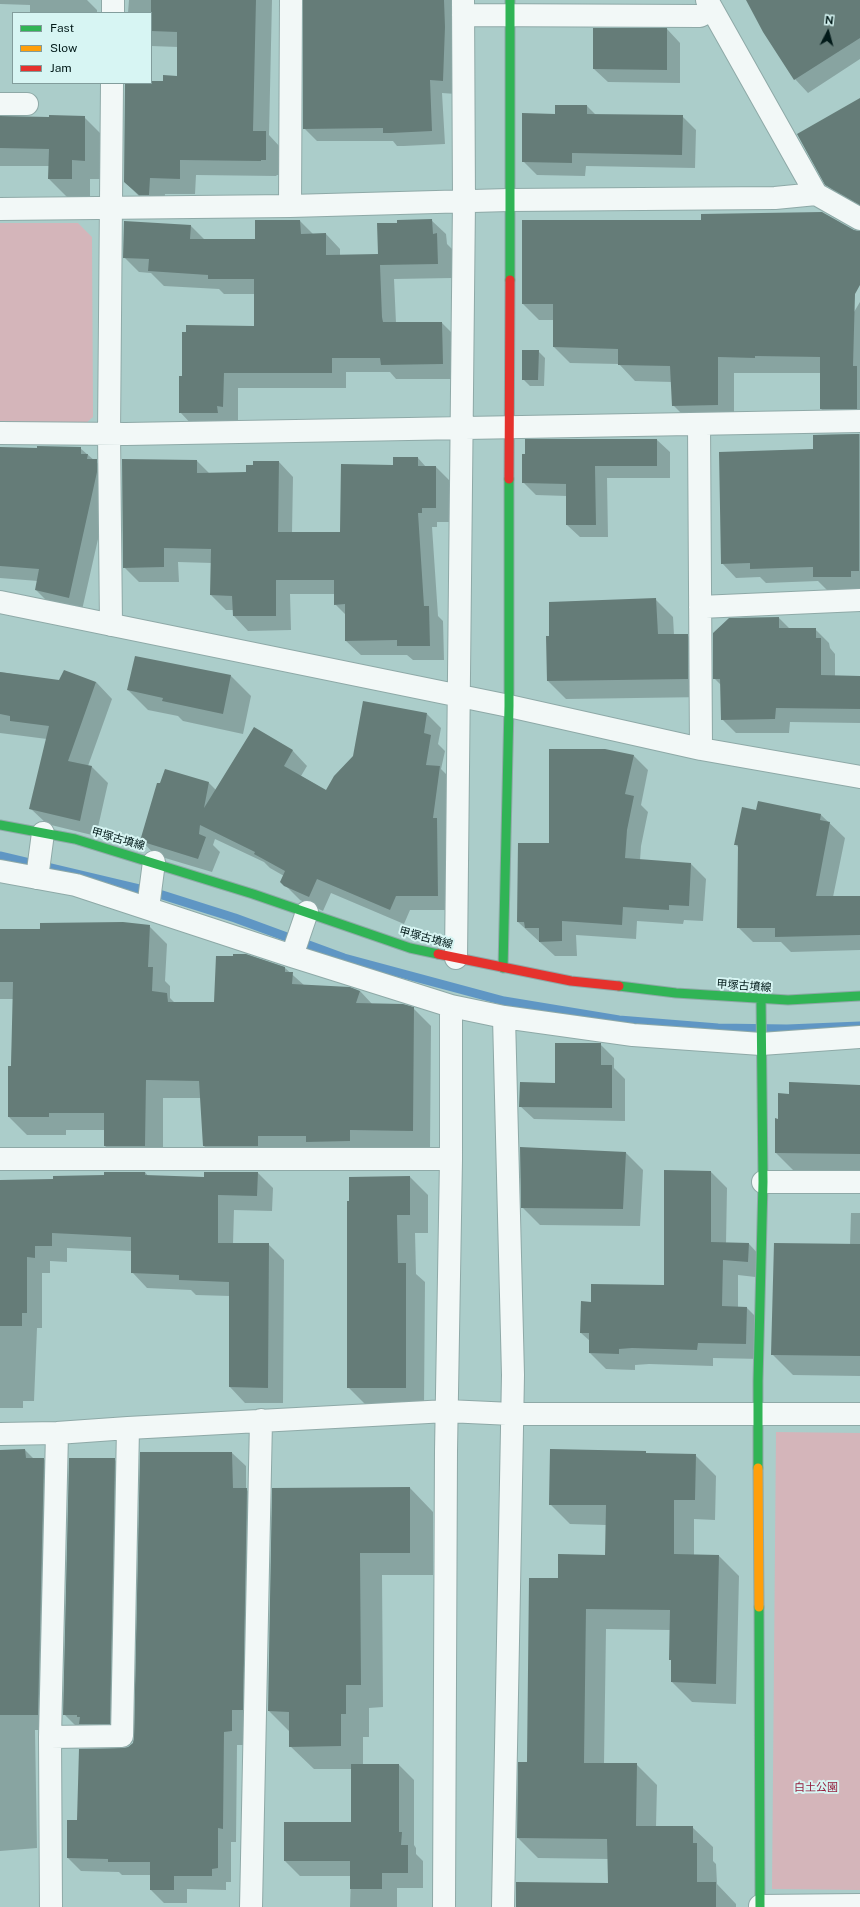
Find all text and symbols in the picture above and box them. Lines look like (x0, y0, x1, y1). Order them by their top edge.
legend (12, 12, 152, 84)
north arrow (808, 12, 848, 52)
text: N (824, 14, 834, 26)
text: Fast (50, 21, 74, 35)
text: Slow (50, 41, 77, 55)
text: Jam (50, 61, 72, 75)
street label: 甲塚古墳線 (90, 825, 146, 853)
street label: 甲塚古墳線 (398, 925, 454, 951)
street label: 甲塚古墳線 (716, 977, 772, 995)
park label: 白土公園 (794, 1781, 838, 1795)

